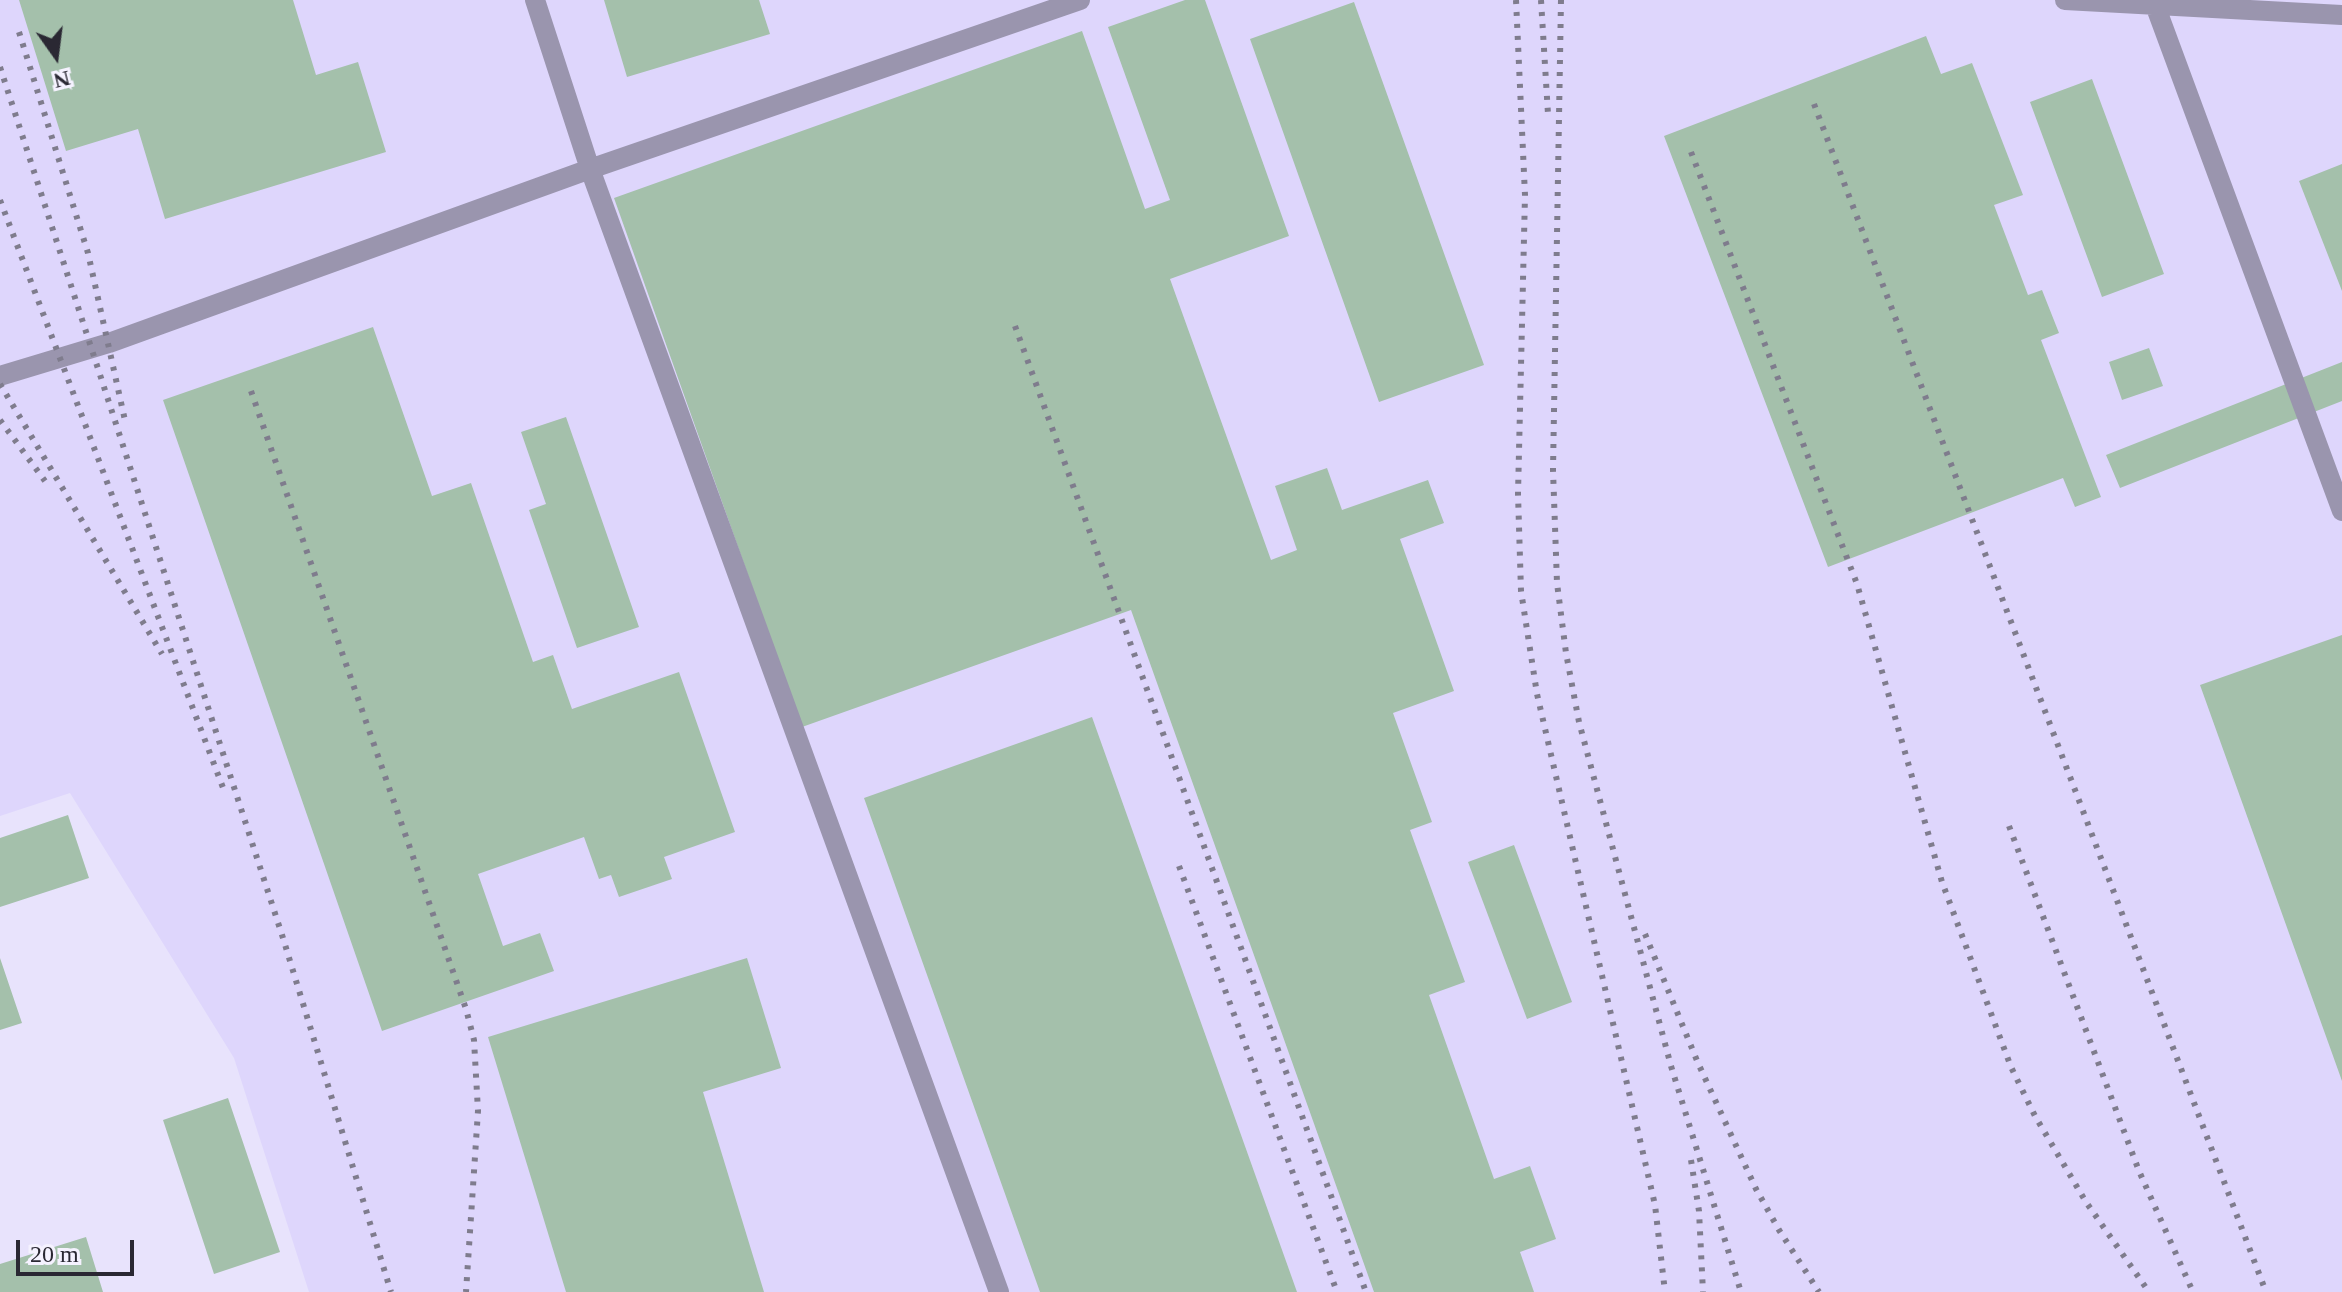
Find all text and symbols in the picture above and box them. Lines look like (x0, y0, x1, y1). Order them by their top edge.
north arrow (16, 16, 96, 96)
text: N (51, 66, 73, 94)
scale bar (20, 1224, 138, 1274)
text: 20 m (30, 1241, 79, 1267)

